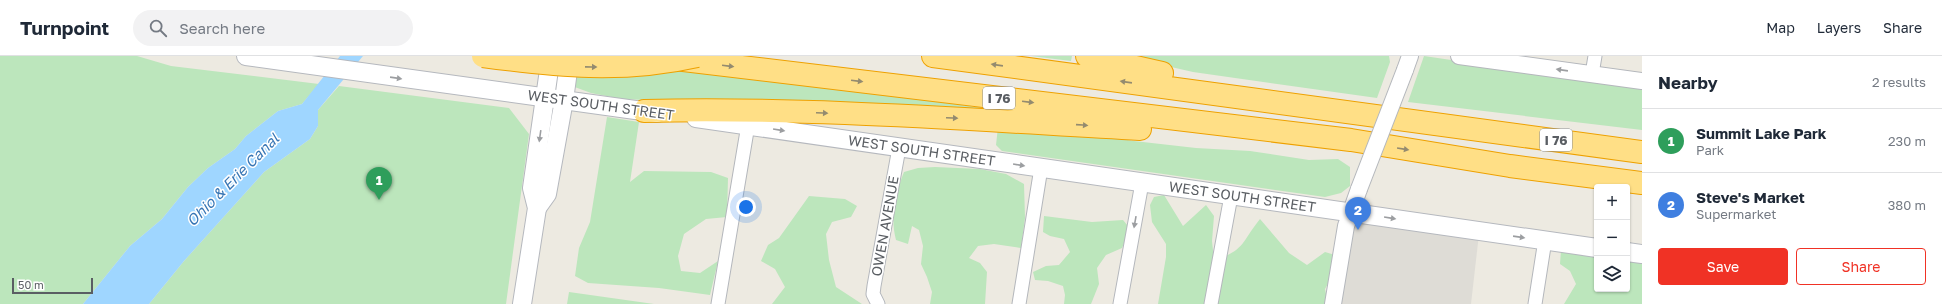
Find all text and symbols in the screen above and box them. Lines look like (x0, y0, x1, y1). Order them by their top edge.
search box (133, 10, 413, 46)
text: Turnpoint (20, 16, 109, 39)
icon: search (147, 17, 169, 39)
text: Search here (179, 19, 265, 37)
text: Map (1766, 19, 1795, 36)
text: Layers (1817, 19, 1861, 36)
text: Share (1883, 19, 1922, 36)
one-way arrow (991, 61, 1003, 68)
one-way arrow (722, 62, 734, 69)
one-way arrow (585, 64, 598, 70)
one-way arrow (1556, 67, 1568, 73)
text: Nearby (1658, 72, 1718, 93)
text: 2 results (1872, 74, 1926, 90)
one-way arrow (390, 75, 402, 81)
one-way arrow (851, 78, 863, 84)
one-way arrow (1120, 78, 1132, 85)
street label: WEST SOUTH STREET (526, 86, 676, 123)
road number: I 76 (983, 87, 1015, 109)
one-way arrow (1022, 99, 1034, 105)
one-way arrow (816, 110, 829, 116)
one-way arrow (946, 115, 959, 121)
one-way arrow (1076, 122, 1088, 129)
text: Summit Lake Park (1696, 124, 1827, 142)
one-way arrow (773, 127, 785, 133)
water label: Ohio & Erie Canal (182, 128, 283, 229)
road number: I 76 (1540, 129, 1572, 151)
one-way arrow (537, 130, 543, 142)
street label: WEST SOUTH STREET (847, 131, 997, 169)
text: 1 (1668, 133, 1674, 149)
text: 230 m (1888, 133, 1926, 149)
text: Park (1696, 142, 1724, 158)
one-way arrow (1397, 146, 1409, 152)
one-way arrow (1013, 162, 1025, 168)
pin: 1 (366, 167, 392, 200)
street label: OWEN AVENUE (867, 174, 902, 278)
street label: WEST SOUTH STREET (1168, 177, 1317, 215)
map controls (1594, 184, 1630, 292)
button: + (1594, 184, 1630, 220)
text: Steve's Market (1696, 188, 1805, 206)
your location (736, 197, 756, 217)
pin: 2 (1345, 197, 1371, 230)
text: 2 (1667, 197, 1675, 213)
text: 380 m (1888, 197, 1926, 213)
text: Supermarket (1696, 206, 1777, 222)
one-way arrow (1132, 216, 1138, 228)
one-way arrow (1384, 216, 1396, 222)
button: − (1594, 220, 1630, 256)
one-way arrow (1513, 234, 1525, 240)
button: Save (1658, 248, 1788, 285)
button: Share (1796, 248, 1926, 285)
button: layers (1594, 256, 1630, 292)
scale bar (12, 276, 93, 295)
text: 50 m (18, 278, 44, 291)

